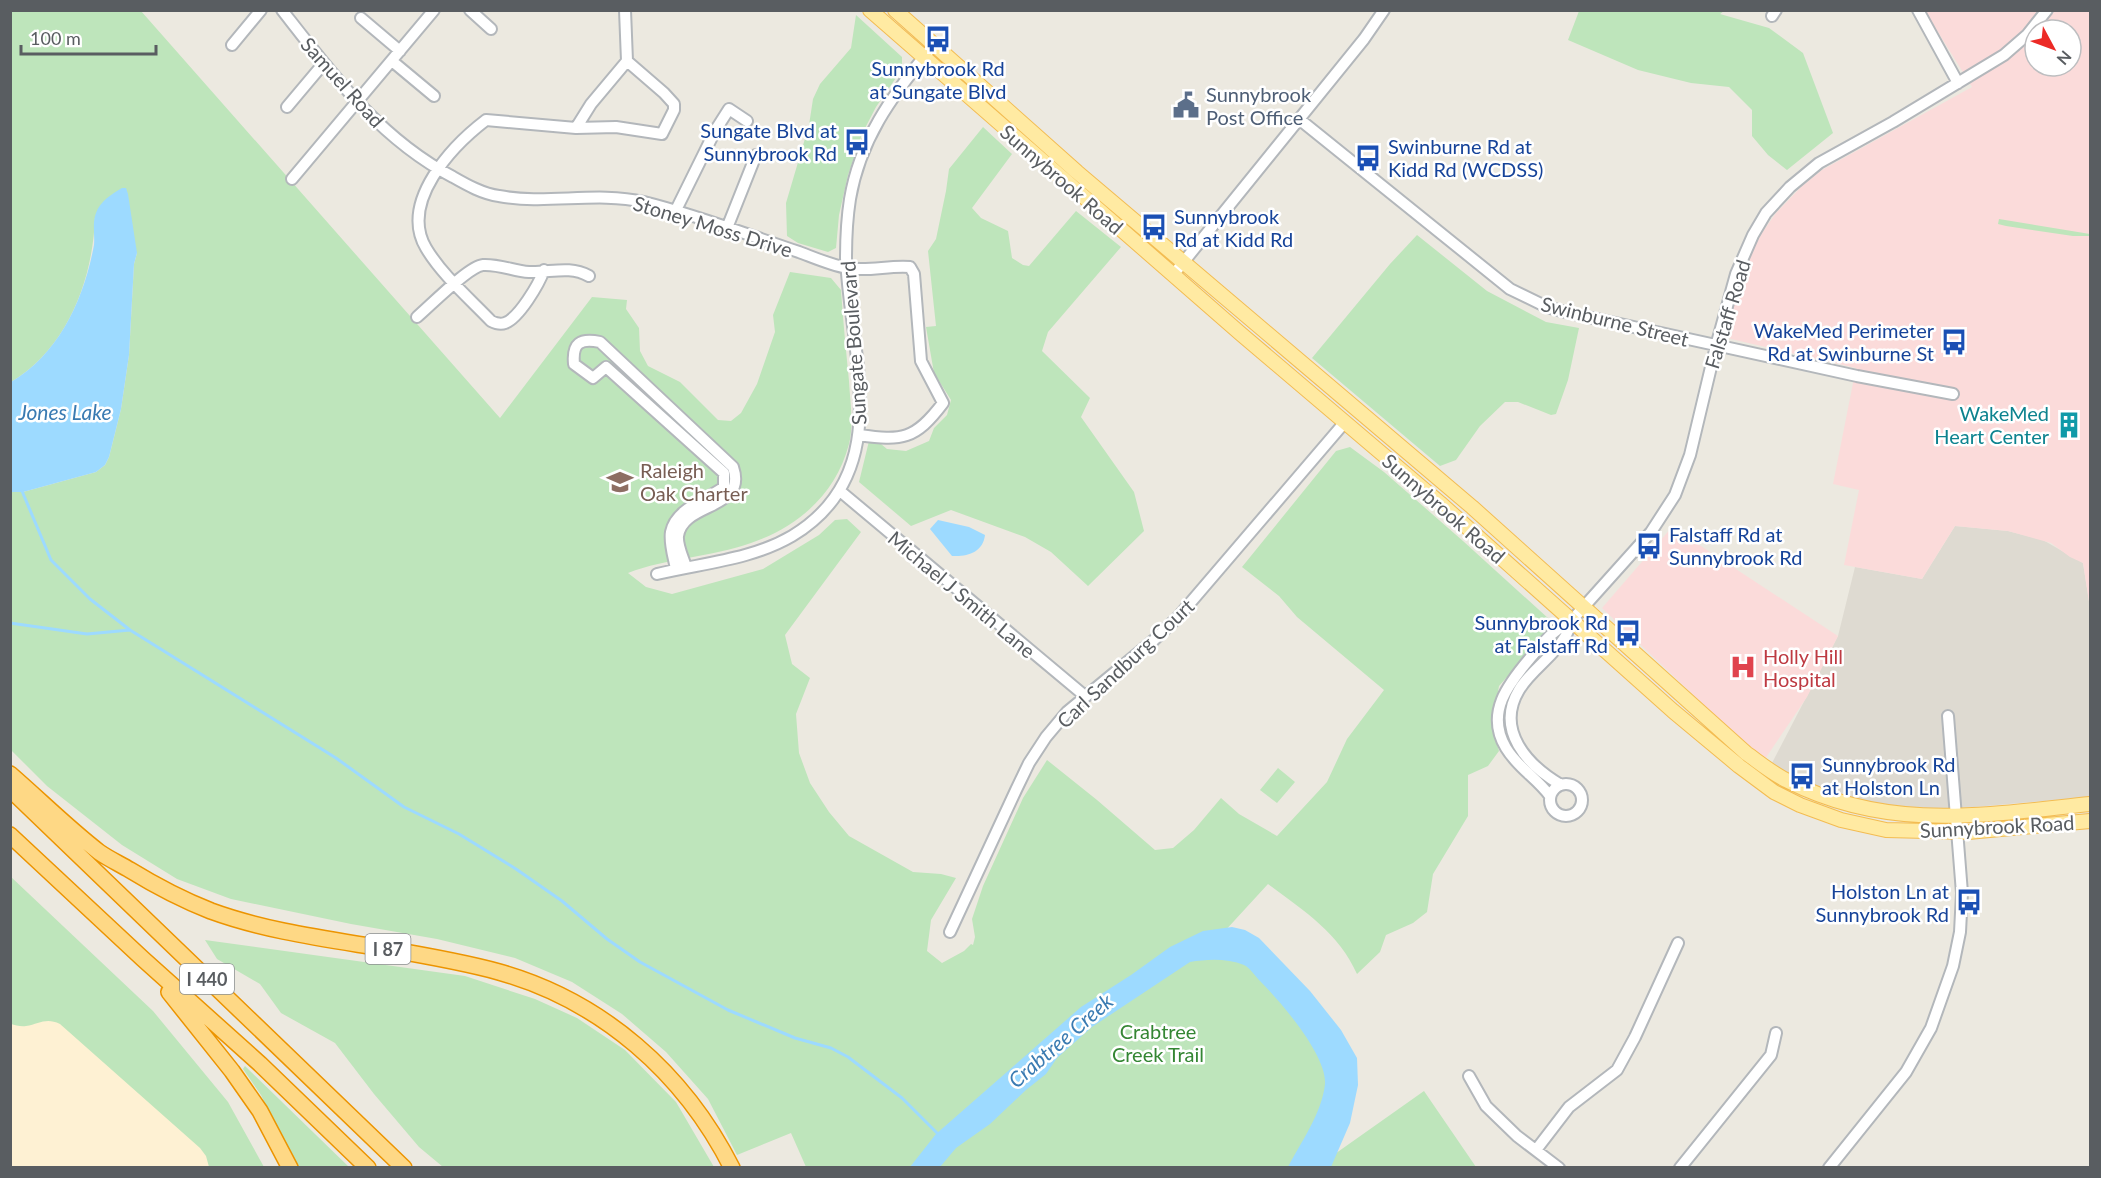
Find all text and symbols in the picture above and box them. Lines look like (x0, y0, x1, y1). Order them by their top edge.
scale bar (21, 18, 156, 56)
north arrow (2023, 18, 2083, 78)
bus stop icon: Sunnybrook Rd at Sungate Blvd (923, 24, 953, 54)
text: 100 m (30, 27, 81, 49)
street label: Samuel Road (296, 32, 390, 132)
text: N (2053, 47, 2076, 69)
place label: Sunnybrook Rd at Sungate Blvd (870, 56, 1006, 103)
place label: Sunnybrook Post Office (1206, 82, 1312, 129)
public building icon: Sunnybrook Post Office (1171, 90, 1201, 120)
place label: Sungate Blvd at Sunnybrook Rd (700, 118, 837, 165)
street label: Sunnybrook Road (996, 119, 1128, 239)
bus stop icon: Sungate Blvd at Sunnybrook Rd (842, 127, 872, 157)
place label: Swinburne Rd at Kidd Rd (WCDSS) (1388, 134, 1543, 181)
bus stop icon: Swinburne Rd at Kidd Rd (WCDSS) (1353, 143, 1383, 173)
street label: Stoney Moss Drive (631, 190, 795, 262)
place label: Sunnybrook Rd at Kidd Rd (1174, 204, 1293, 251)
bus stop icon: Sunnybrook Rd at Kidd Rd (1139, 212, 1169, 242)
street label: Falstaff Road (1699, 257, 1755, 371)
street label: Sungate Boulevard (835, 260, 871, 426)
street label: Swinburne Street (1539, 291, 1691, 351)
place label: WakeMed Perimeter Rd at Swinburne St (1753, 318, 1935, 365)
bus stop icon: WakeMed Perimeter Rd at Swinburne St (1939, 327, 1969, 357)
water label: Jones Lake (17, 399, 112, 424)
place label: WakeMed Heart Center (1934, 401, 2050, 448)
building icon: WakeMed Heart Center (2054, 410, 2084, 440)
street label: Sunnybrook Road (1378, 448, 1510, 568)
place label: Raleigh Oak Charter (640, 458, 748, 505)
school or university icon: Raleigh Oak Charter (605, 467, 635, 497)
place label: Falstaff Rd at Sunnybrook Rd (1669, 522, 1802, 569)
street label: Michael J Smith Lane (884, 526, 1040, 662)
bus stop icon: Falstaff Rd at Sunnybrook Rd (1634, 531, 1664, 561)
street label: Carl Sandburg Court (1052, 593, 1198, 733)
place label: Sunnybrook Rd at Falstaff Rd (1475, 610, 1608, 657)
bus stop icon: Sunnybrook Rd at Falstaff Rd (1613, 618, 1643, 648)
place label: Holly Hill Hospital (1763, 644, 1843, 691)
hospital icon: Holly Hill Hospital (1728, 652, 1758, 682)
place label: Sunnybrook Rd at Holston Ln (1822, 752, 1955, 799)
bus stop icon: Sunnybrook Rd at Holston Ln (1787, 761, 1817, 791)
street label: Sunnybrook Road (1919, 810, 2075, 842)
place label: Holston Ln at Sunnybrook Rd (1816, 879, 1949, 926)
bus stop icon: Holston Ln at Sunnybrook Rd (1954, 887, 1984, 917)
road number: I 87 (366, 934, 410, 964)
road number: I 440 (180, 964, 234, 994)
water label: Crabtree Creek (1003, 987, 1118, 1092)
park label: Crabtree Creek Trail (1112, 1019, 1204, 1066)

